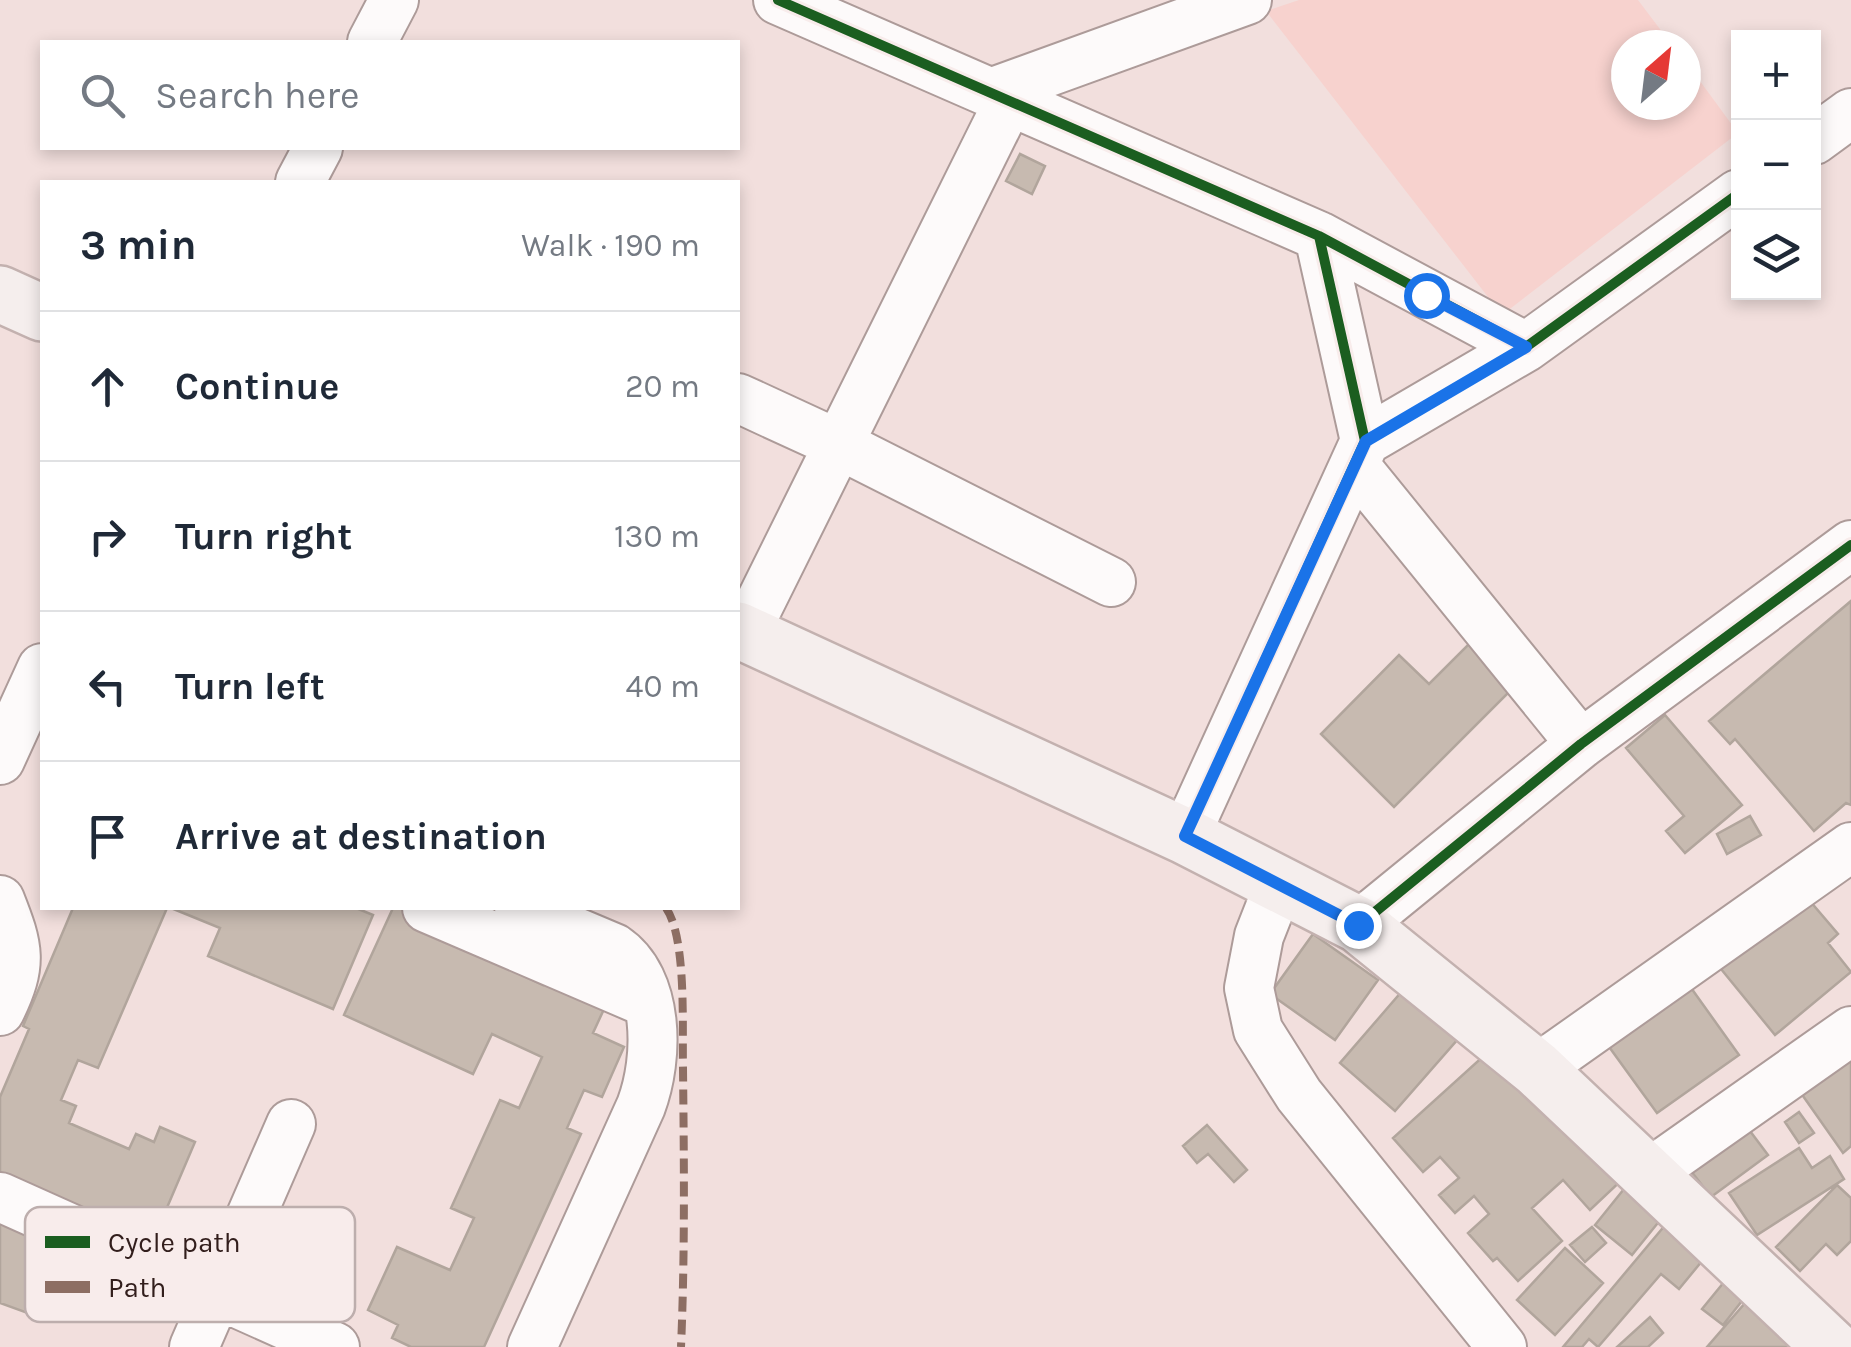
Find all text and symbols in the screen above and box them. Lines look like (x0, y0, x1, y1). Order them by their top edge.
north arrow (1611, 30, 1701, 120)
map controls (1731, 30, 1821, 300)
button: + (1731, 30, 1821, 120)
search box (40, 40, 740, 150)
icon: search (75, 68, 130, 123)
text: Search here (155, 73, 359, 118)
button: − (1731, 120, 1821, 210)
button: layers (1731, 210, 1821, 300)
text: 3 min (80, 220, 197, 270)
text: Walk · 190 m (521, 227, 700, 264)
route start (1404, 273, 1450, 319)
icon: ahead (80, 359, 135, 414)
text: Continue (175, 364, 339, 409)
text: 20 m (625, 368, 700, 405)
icon: right (80, 509, 135, 564)
text: Turn right (175, 514, 352, 559)
text: 130 m (614, 518, 700, 555)
icon: left (80, 659, 135, 714)
text: Turn left (175, 664, 325, 709)
text: 40 m (626, 668, 700, 705)
icon: arrive (80, 809, 135, 864)
text: Arrive at destination (175, 814, 547, 859)
route end (1336, 903, 1382, 949)
legend (25, 1207, 355, 1322)
text: Cycle path (108, 1226, 241, 1259)
text: Path (108, 1271, 166, 1304)

